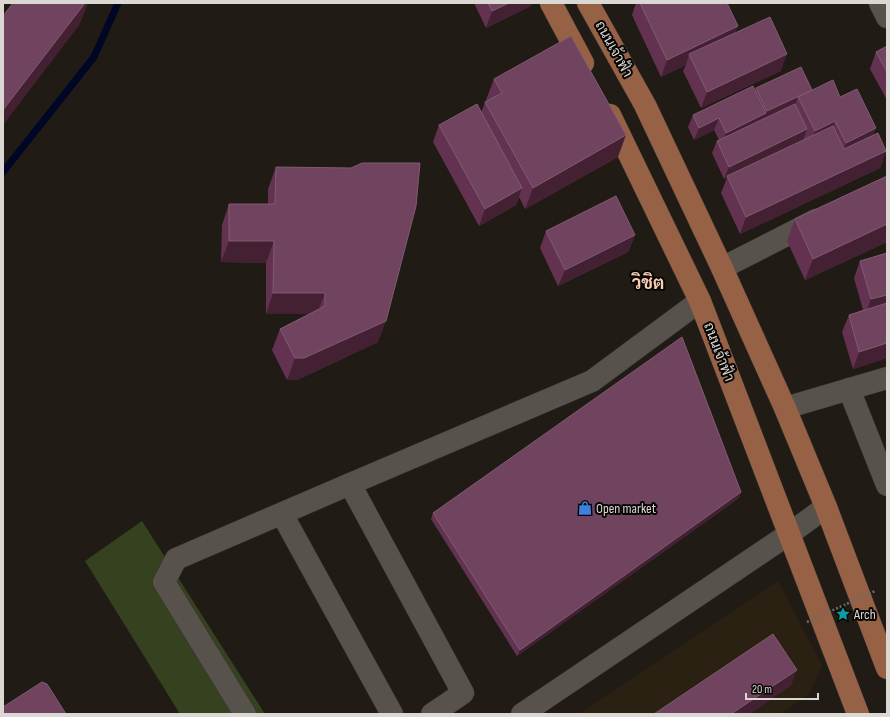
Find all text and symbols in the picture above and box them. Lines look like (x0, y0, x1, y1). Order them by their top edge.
street label: ถนนเจ้าฟ้า (592, 17, 637, 80)
district label: วิชิต (631, 271, 664, 294)
street label: ถนนเจ้าฟ้า (700, 320, 739, 384)
shop icon: Open market (577, 500, 593, 516)
place label: Open market (596, 500, 656, 517)
place icon: Arch (835, 606, 851, 622)
place label: Arch (853, 606, 876, 623)
scale bar (746, 675, 818, 701)
text: 20 m (752, 682, 772, 697)

